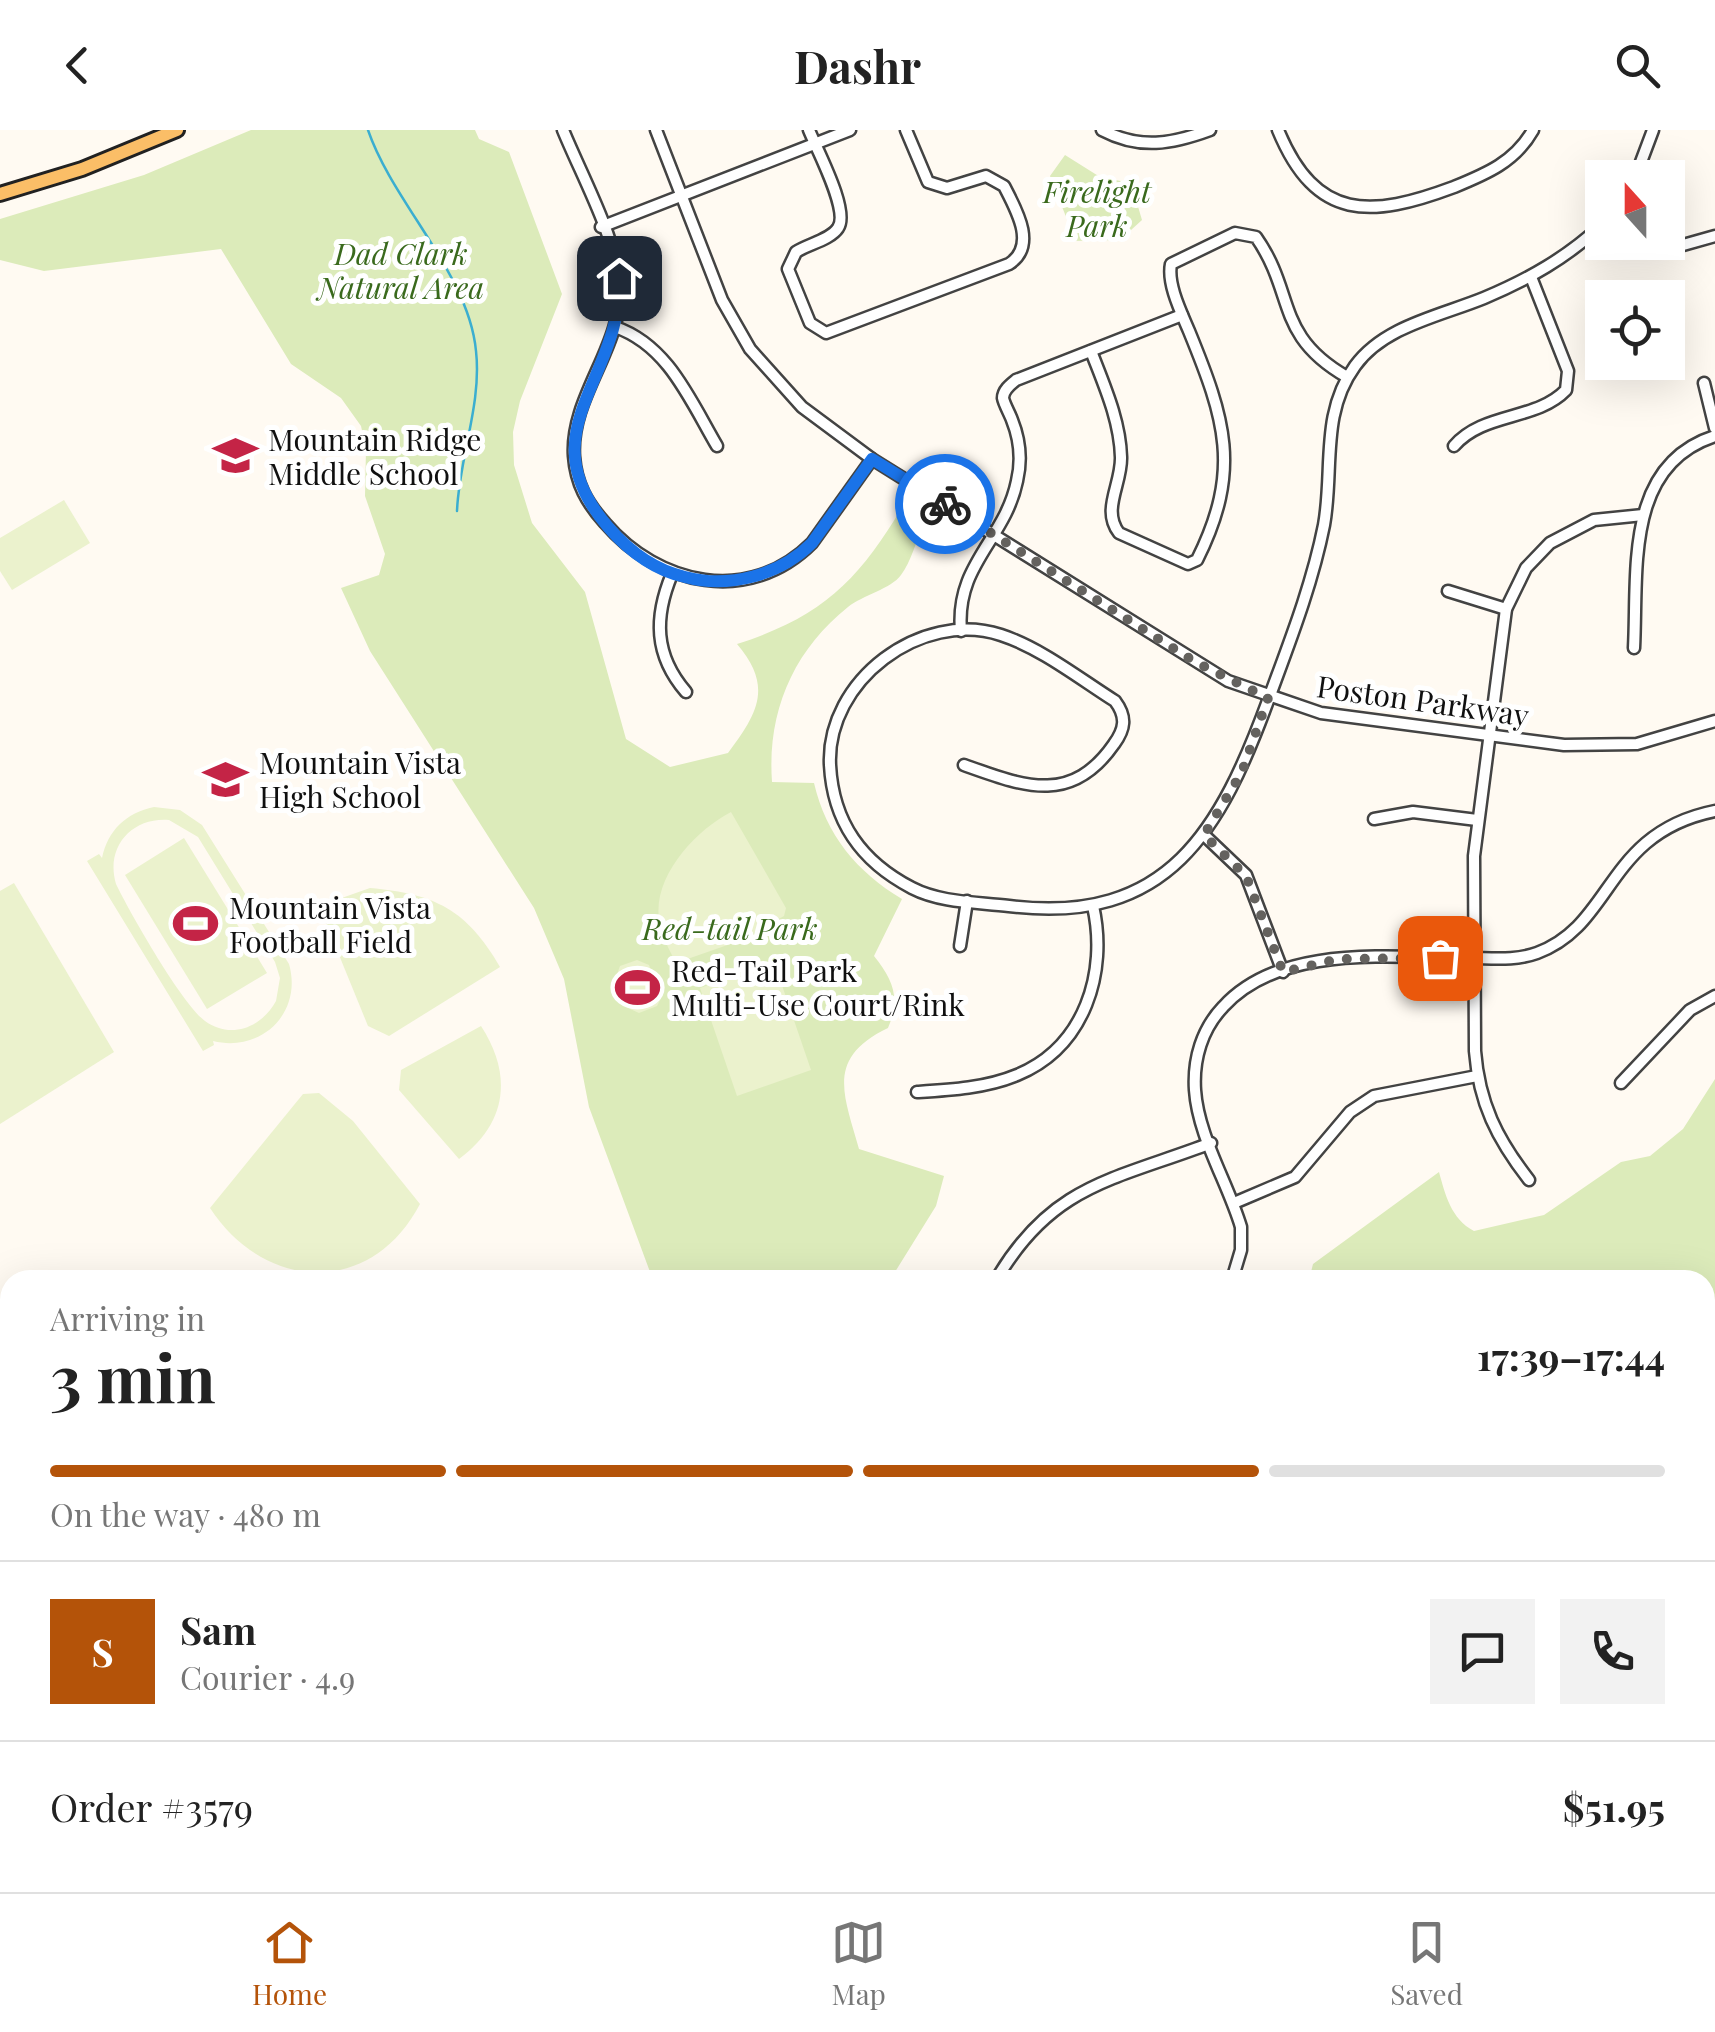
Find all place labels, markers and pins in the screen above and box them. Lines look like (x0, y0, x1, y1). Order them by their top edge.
pin (577, 236, 662, 321)
place label: Mountain Ridge Middle School (268, 419, 481, 493)
school or university icon: Mountain Ridge Middle School (211, 432, 259, 480)
place label: Mountain Vista High School (259, 742, 461, 816)
school or university icon: Mountain Vista High School (202, 755, 250, 803)
place label: Mountain Vista Football Field (229, 887, 431, 961)
sports icon: Mountain Vista Football Field (172, 900, 220, 948)
pin (1398, 916, 1483, 1001)
place label: Red-Tail Park Multi-Use Court/Rink (671, 950, 965, 1024)
sports icon: Red-Tail Park Multi-Use Court/Rink (614, 963, 662, 1011)

